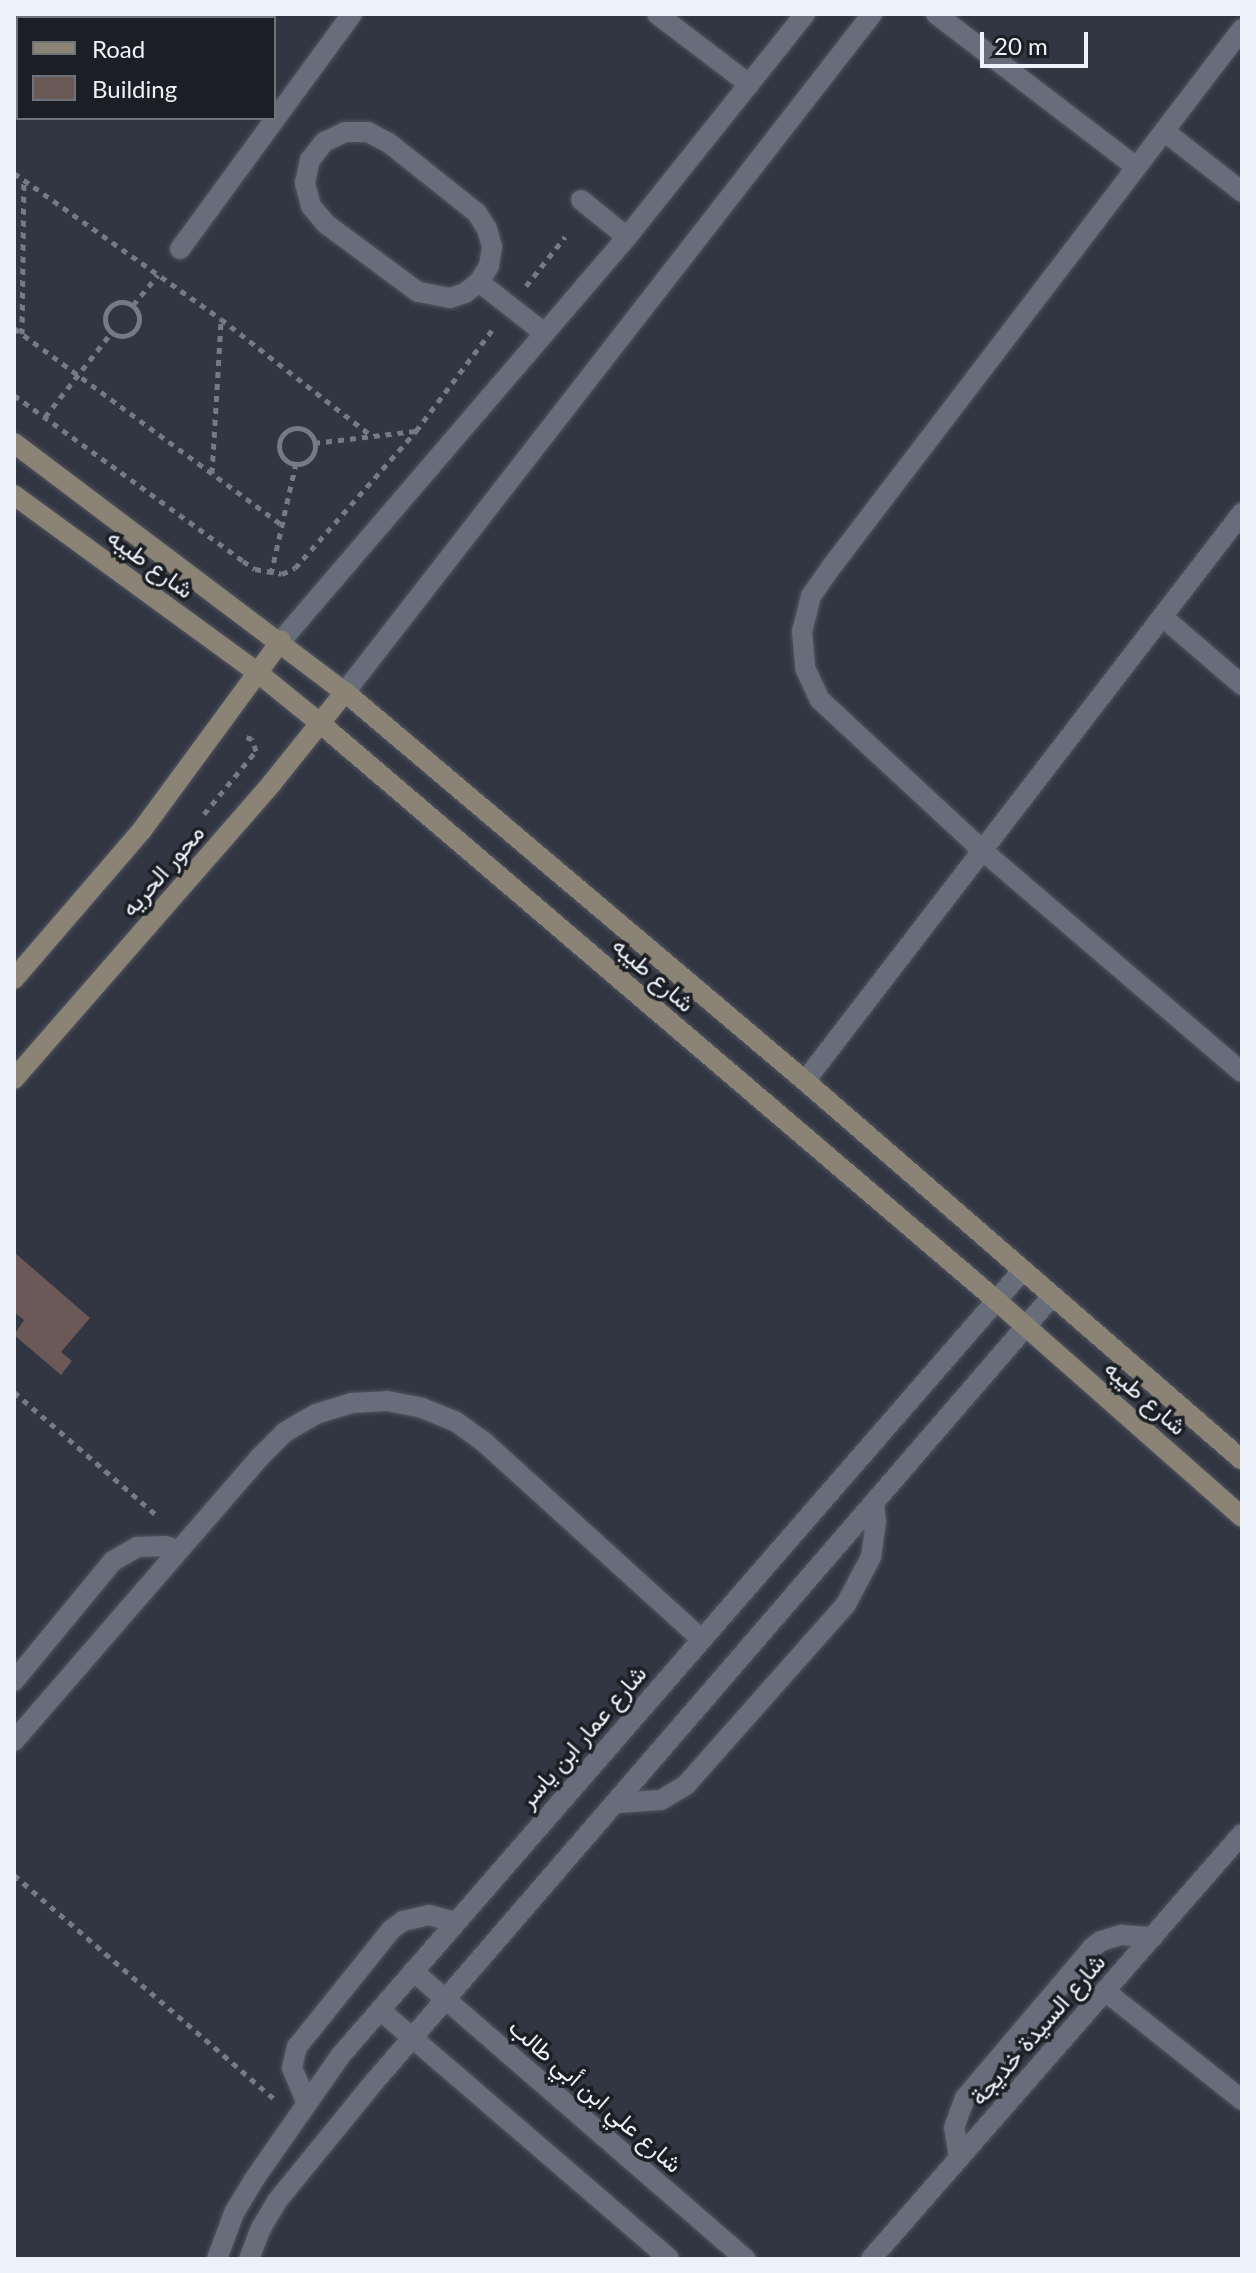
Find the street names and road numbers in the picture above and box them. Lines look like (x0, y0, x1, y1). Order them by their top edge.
street label: شارع طيبه (102, 522, 200, 604)
street label: محور الحريه (114, 818, 210, 922)
street label: شارع طيبه (607, 930, 701, 1018)
street label: شارع طيبه (1099, 1353, 1193, 1441)
street label: شارع عمار ابن ياسر (512, 1659, 652, 1813)
street label: شارع السيدة خديجة (963, 1947, 1111, 2111)
street label: شارع علي ابن أبي طالب (504, 2012, 688, 2178)

